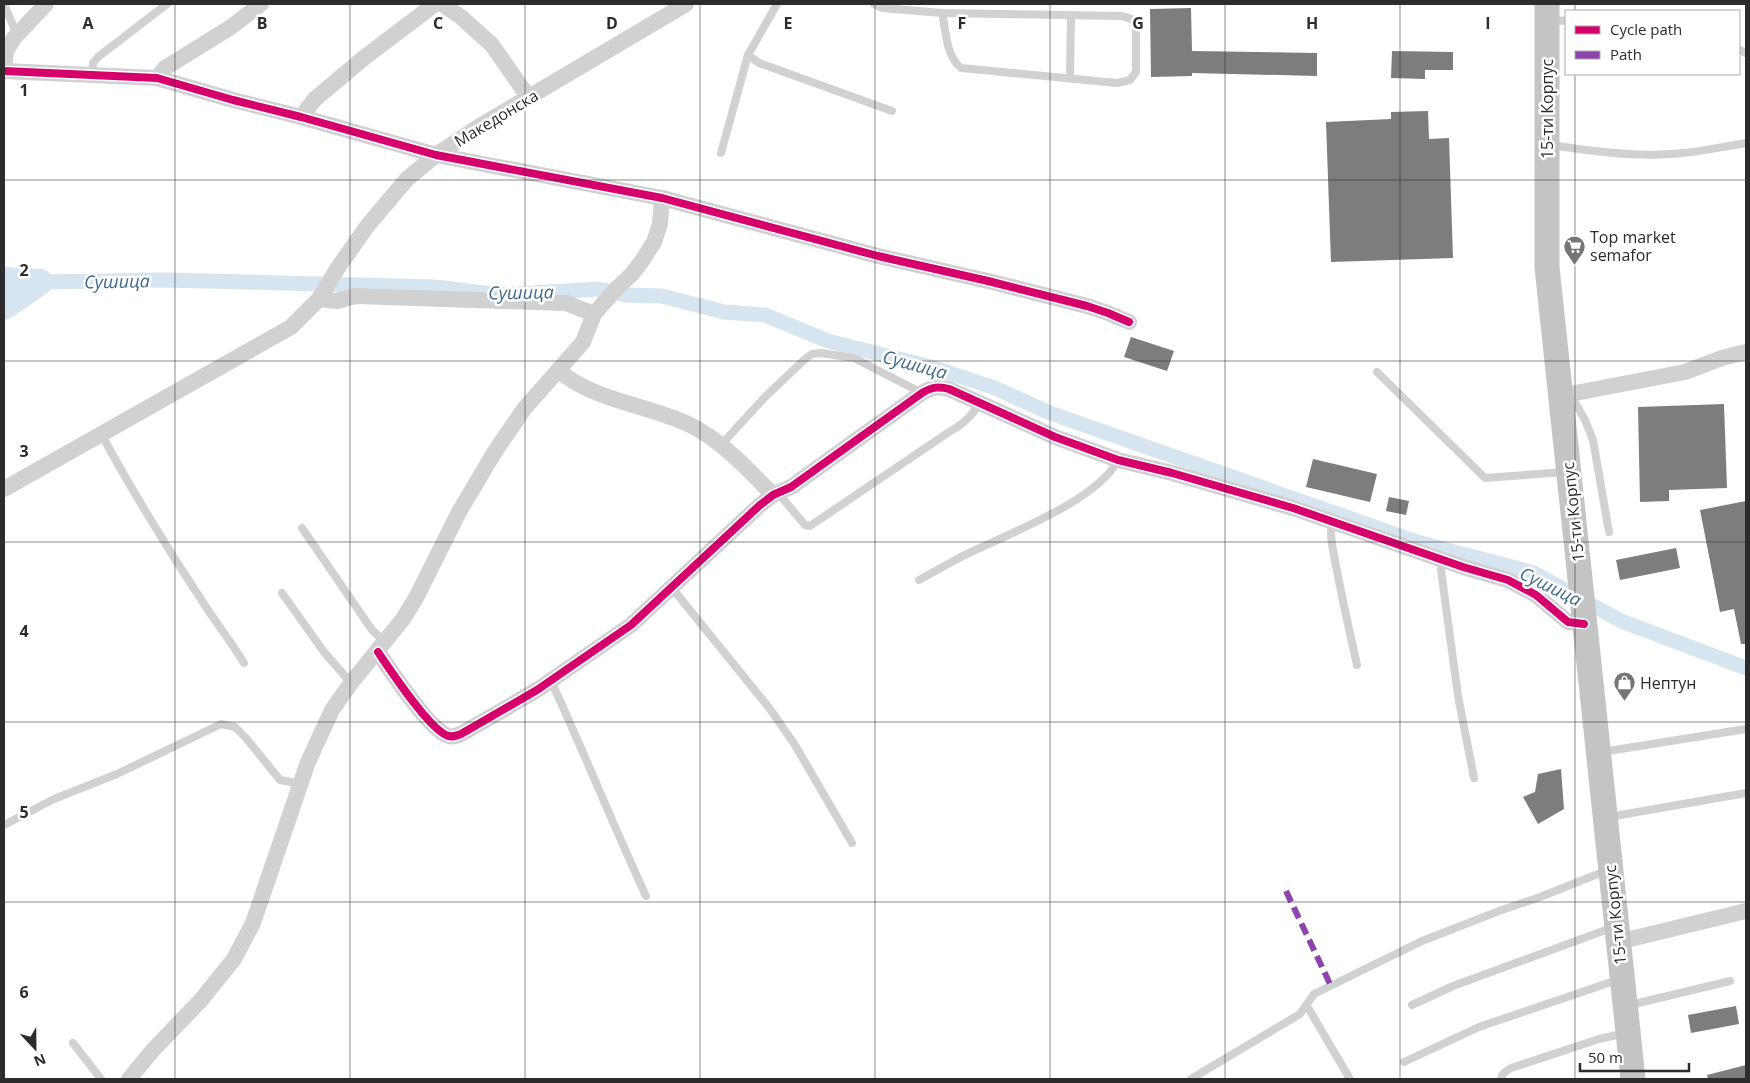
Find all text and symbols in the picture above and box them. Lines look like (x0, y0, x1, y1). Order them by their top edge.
legend (1565, 10, 1740, 75)
text: A (82, 12, 94, 34)
text: B (257, 12, 267, 34)
text: C (433, 12, 443, 34)
text: D (606, 12, 618, 34)
text: E (784, 12, 793, 34)
text: F (958, 12, 966, 34)
text: G (1132, 12, 1144, 34)
text: H (1306, 12, 1318, 34)
text: I (1485, 12, 1491, 34)
text: Cycle path (1610, 19, 1682, 39)
text: Path (1610, 44, 1642, 64)
street label: 15-ти Корпус (1536, 59, 1558, 159)
text: 1 (19, 79, 29, 101)
street label: Македонска (450, 84, 542, 152)
place label: Top market semafor (1590, 226, 1676, 266)
supermarket icon: Top market semafor (1562, 234, 1586, 265)
text: 2 (19, 259, 29, 281)
water label: Сушица (84, 268, 150, 294)
water label: Сушица (488, 279, 554, 305)
water label: Сушица (880, 344, 950, 384)
text: 3 (19, 440, 29, 462)
street label: 15-ти Корпус (1557, 461, 1589, 563)
water label: Сушица (1516, 561, 1586, 611)
text: 4 (19, 620, 29, 642)
shop icon: Нептун (1612, 671, 1636, 702)
place label: Нептун (1640, 672, 1696, 694)
text: 5 (19, 801, 29, 823)
street label: 15-ти Корпус (1599, 864, 1631, 966)
text: 6 (19, 981, 29, 1003)
north arrow (10, 1023, 60, 1073)
scale bar (1580, 1040, 1689, 1072)
text: 50 m (1588, 1047, 1623, 1067)
text: N (31, 1050, 49, 1071)

